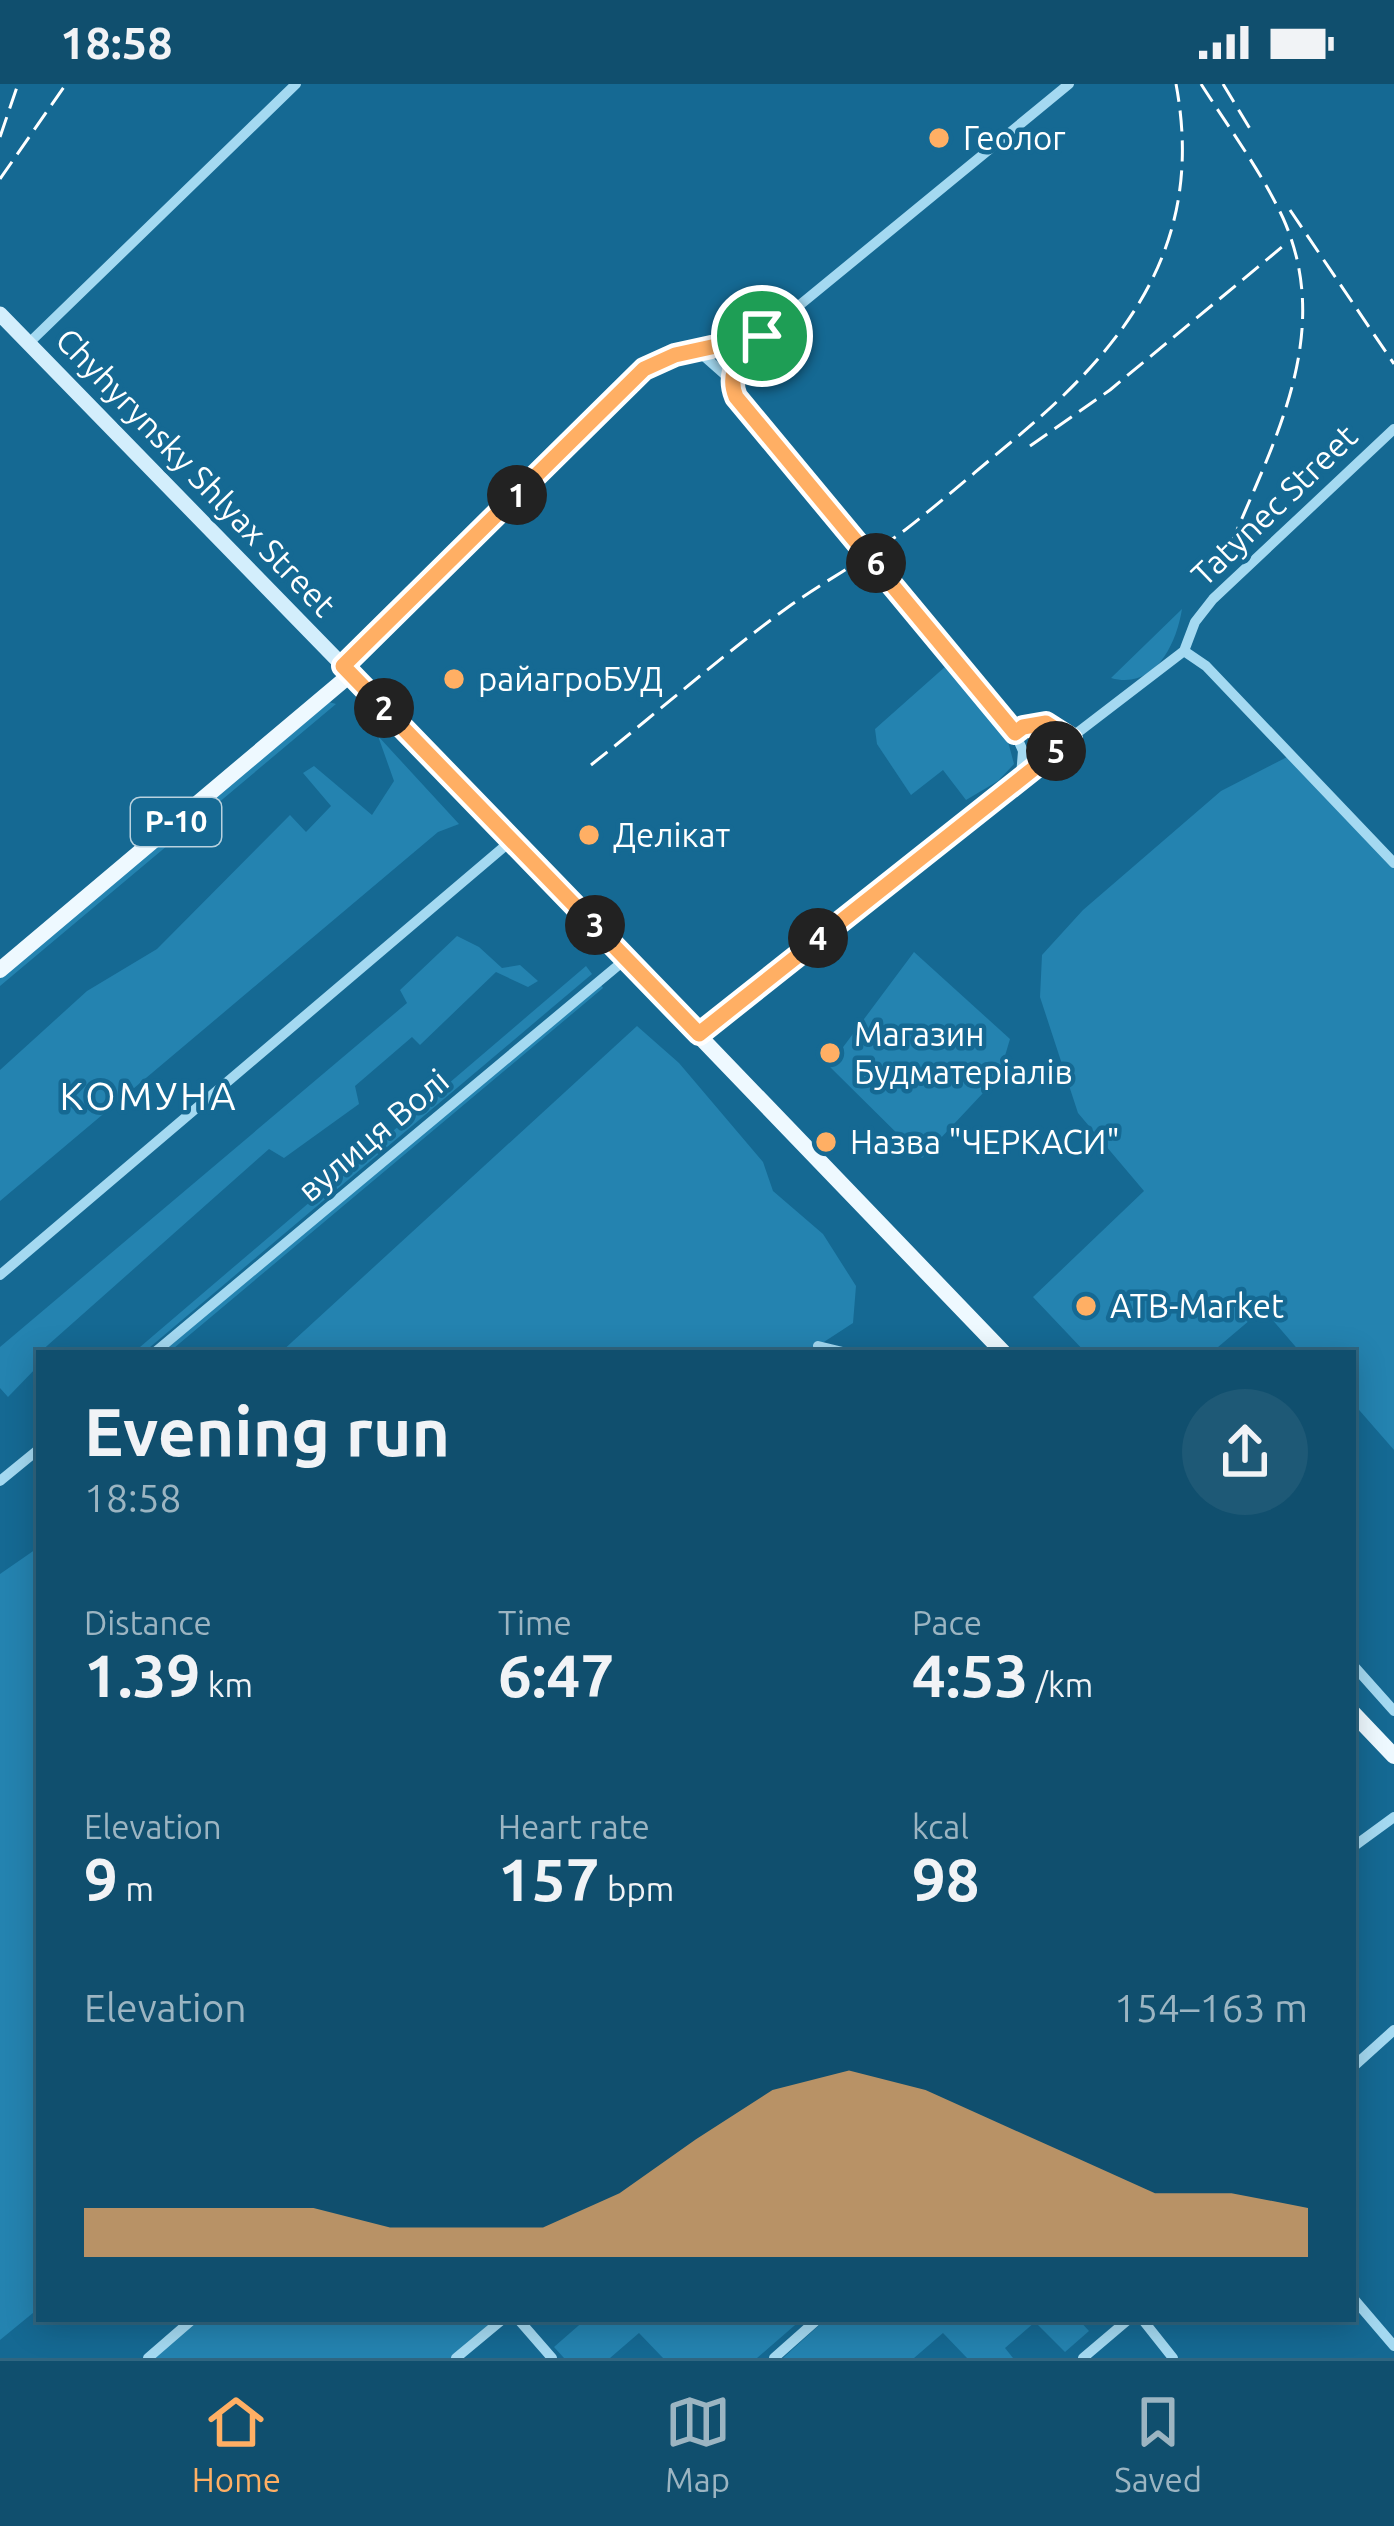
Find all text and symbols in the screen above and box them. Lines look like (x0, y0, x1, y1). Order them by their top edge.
text: 18:58 (60, 17, 173, 68)
place label: Геолог (963, 119, 1066, 156)
marker: Геолог (926, 125, 952, 151)
pin (711, 285, 813, 387)
icon: arrive (729, 303, 795, 369)
street label: Chyhyrynsky Shlyax Street (49, 320, 344, 623)
street label: Tatynec Street (1183, 417, 1364, 593)
pin: 1 (487, 465, 547, 525)
text: 1 (508, 476, 526, 513)
pin: 6 (846, 533, 906, 593)
text: 6 (867, 544, 885, 581)
place label: райагроБУД (478, 660, 663, 697)
marker: райагроБУД (441, 666, 467, 692)
pin: 2 (354, 678, 414, 738)
text: 2 (375, 689, 393, 726)
pin: 5 (1026, 721, 1086, 781)
text: 5 (1047, 732, 1065, 769)
road number: Р-10 (131, 798, 221, 846)
place label: Делікат (613, 816, 730, 853)
marker: Делікат (576, 822, 602, 848)
pin: 3 (565, 895, 625, 955)
text: 3 (586, 906, 604, 943)
pin: 4 (788, 908, 848, 968)
text: 4 (809, 919, 827, 956)
place label: Магазин Будматеріалів (854, 1015, 1073, 1090)
marker: Магазин Будматеріалів (817, 1040, 843, 1066)
street label: вулиця Волі (290, 1061, 455, 1208)
district label: КОМУНА (60, 1074, 239, 1117)
place label: Назва "ЧЕРКАСИ" (850, 1123, 1120, 1160)
marker: Назва "ЧЕРКАСИ" (813, 1129, 839, 1155)
place label: ATB-Market (1110, 1287, 1284, 1324)
marker: ATB-Market (1073, 1293, 1099, 1319)
button: share (1182, 1389, 1308, 1515)
text: Evening run (84, 1394, 450, 1468)
text: 18:58 (84, 1476, 182, 1519)
text: Distance (84, 1604, 212, 1641)
text: Time (498, 1604, 572, 1641)
text: Pace (912, 1604, 982, 1641)
text: 1.39 (84, 1641, 200, 1708)
text: 6:47 (498, 1641, 614, 1708)
text: 4:53 (912, 1641, 1028, 1708)
text: km (200, 1666, 253, 1703)
text: /km (1028, 1666, 1093, 1703)
text: Elevation (84, 1808, 222, 1845)
text: Heart rate (498, 1808, 650, 1845)
text: kcal (912, 1808, 969, 1845)
text: 9 (84, 1845, 118, 1912)
text: 157 (498, 1845, 600, 1912)
text: 98 (912, 1845, 980, 1912)
text: m (118, 1870, 154, 1907)
text: bpm (600, 1870, 674, 1907)
text: Elevation (84, 1986, 247, 2029)
text: 154–163 m (1114, 1986, 1308, 2029)
tab: Home (192, 2389, 281, 2498)
tab: Map (665, 2389, 731, 2498)
tab: Saved (1114, 2389, 1202, 2498)

